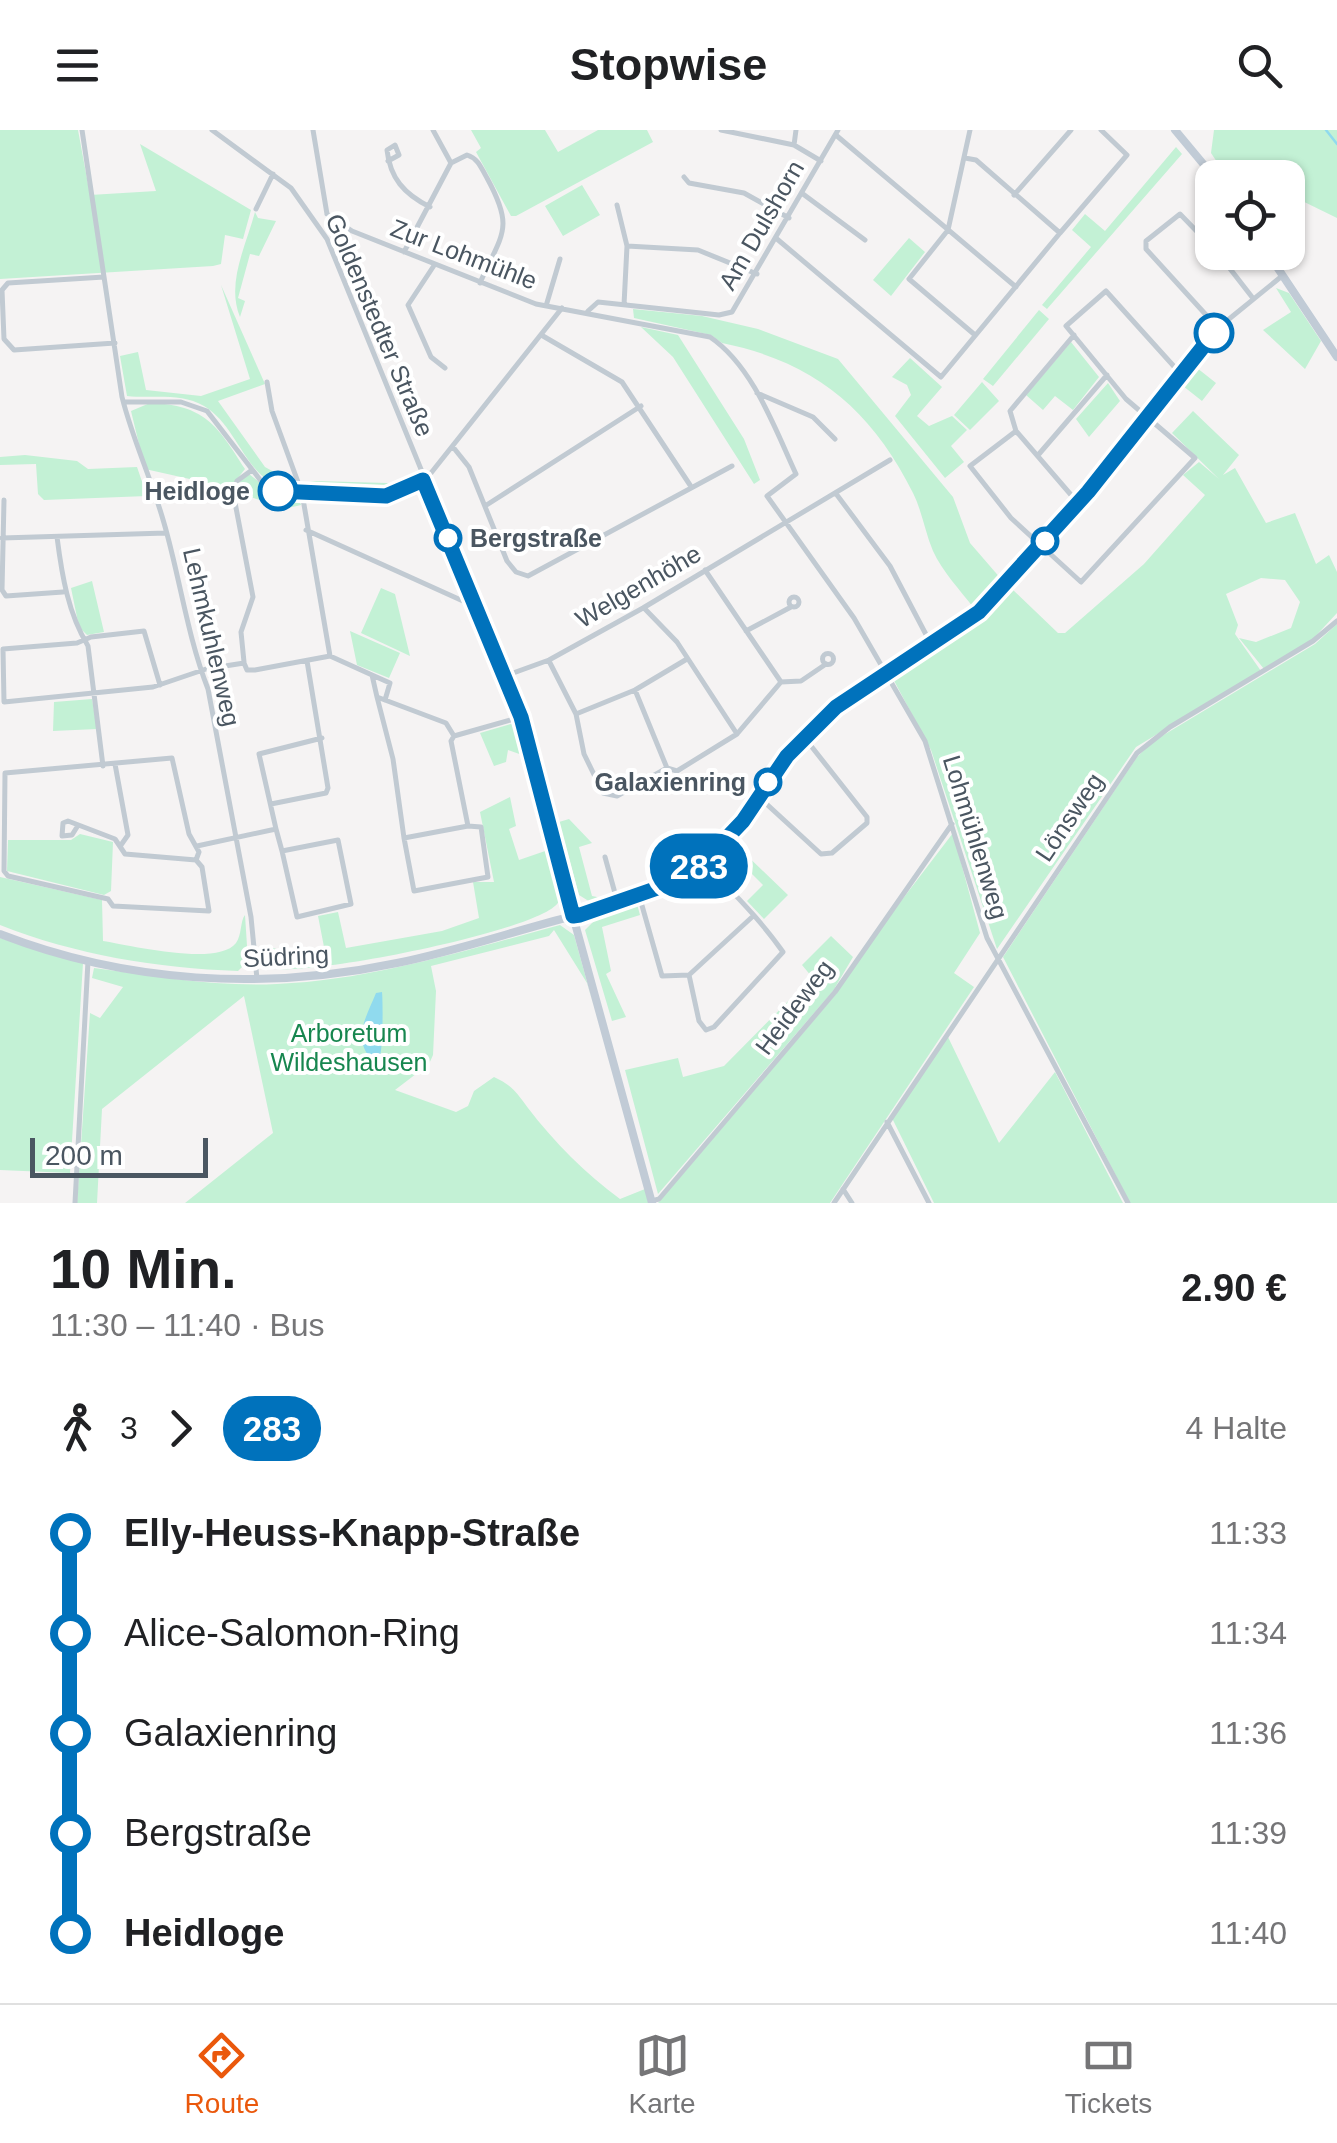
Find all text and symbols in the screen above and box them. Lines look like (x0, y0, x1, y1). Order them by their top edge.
icon: menu (50, 38, 105, 93)
icon: search (1232, 38, 1287, 93)
text: Stopwise (570, 39, 767, 90)
street label: Am Dulshorn (713, 155, 809, 295)
map controls (1195, 160, 1305, 270)
button: locate (1195, 160, 1305, 270)
street label: Goldenstedter Straße (320, 210, 440, 440)
street label: Zur Lohmühle (387, 213, 541, 295)
unlabelled marker (1195, 314, 1233, 352)
marker: Heidloge (259, 472, 297, 510)
place label: Heidloge (144, 477, 250, 505)
place label: Bergstraße (470, 524, 602, 552)
marker: Bergstraße (435, 525, 461, 551)
unlabelled marker (1032, 528, 1058, 554)
street label: Welgenhöhe (570, 539, 706, 633)
street label: Lehmkuhlenweg (178, 545, 246, 729)
street label: Lohmühlenweg (938, 752, 1014, 922)
place label: Galaxienring (595, 768, 746, 796)
street label: Lönsweg (1029, 768, 1109, 866)
marker: Galaxienring (755, 769, 781, 795)
line badge: 283 (642, 834, 756, 898)
text: 283 (670, 847, 728, 886)
street label: Südring (242, 940, 330, 972)
street label: Heideweg (749, 954, 839, 1060)
park label: Arboretum Wildeshausen (270, 1019, 428, 1076)
scale bar (30, 1133, 208, 1178)
text: 200 m (45, 1140, 123, 1171)
text: 10 Min. (50, 1238, 236, 1300)
text: 2.90 € (1181, 1267, 1287, 1309)
text: 11:30 – 11:40 · Bus (50, 1307, 325, 1343)
icon: walk (50, 1401, 105, 1456)
icon: forward (153, 1401, 208, 1456)
text: 283 (243, 1409, 301, 1448)
text: 3 (120, 1410, 138, 1446)
text: 4 Halte (1186, 1410, 1287, 1446)
text: Elly-Heuss-Knapp-Straße (124, 1512, 580, 1554)
text: 11:33 (1209, 1515, 1287, 1551)
text: Alice-Salomon-Ring (124, 1612, 460, 1654)
text: 11:34 (1209, 1615, 1287, 1651)
text: Galaxienring (124, 1712, 337, 1754)
text: 11:36 (1209, 1715, 1287, 1751)
text: Bergstraße (124, 1812, 312, 1854)
text: 11:39 (1209, 1815, 1287, 1851)
text: Heidloge (124, 1912, 284, 1954)
text: 11:40 (1209, 1915, 1287, 1951)
tab: Route (185, 2028, 259, 2120)
tab: Karte (629, 2028, 696, 2120)
tab: Tickets (1065, 2028, 1152, 2120)

